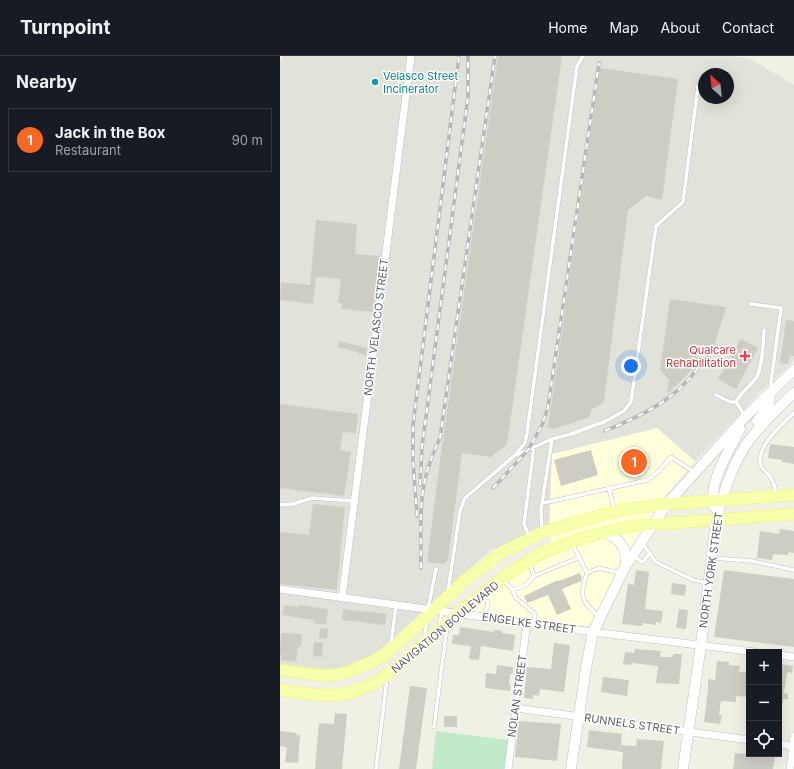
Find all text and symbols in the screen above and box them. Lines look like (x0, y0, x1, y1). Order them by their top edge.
text: Turnpoint (20, 16, 110, 39)
text: Home (548, 19, 587, 36)
text: Map (609, 19, 639, 36)
text: About (661, 19, 700, 36)
text: Contact (722, 19, 774, 36)
north arrow (698, 68, 734, 104)
place label: Velasco Street Incinerator (383, 69, 459, 96)
text: Nearby (16, 72, 77, 92)
marker: Velasco Street Incinerator (370, 77, 380, 87)
text: Jack in the Box (55, 123, 165, 142)
text: 1 (27, 132, 33, 148)
text: 90 m (232, 132, 263, 148)
text: Restaurant (55, 142, 121, 158)
street label: NORTH VELASCO STREET (361, 257, 391, 397)
place label: Qualcare Rehabilitation (666, 343, 736, 370)
marker: Qualcare Rehabilitation (739, 350, 751, 362)
your location (621, 356, 641, 376)
pin: 1 (621, 447, 647, 477)
street label: NORTH YORK STREET (696, 511, 726, 629)
street label: NAVIGATION BOULEVARD (388, 578, 502, 676)
street label: ENGELKE STREET (481, 609, 577, 637)
map controls (746, 649, 782, 757)
button: + (746, 649, 782, 685)
street label: NOLAN STREET (504, 654, 530, 738)
button: − (746, 685, 782, 721)
street label: RUNNELS STREET (583, 710, 681, 738)
button: locate (746, 721, 782, 757)

